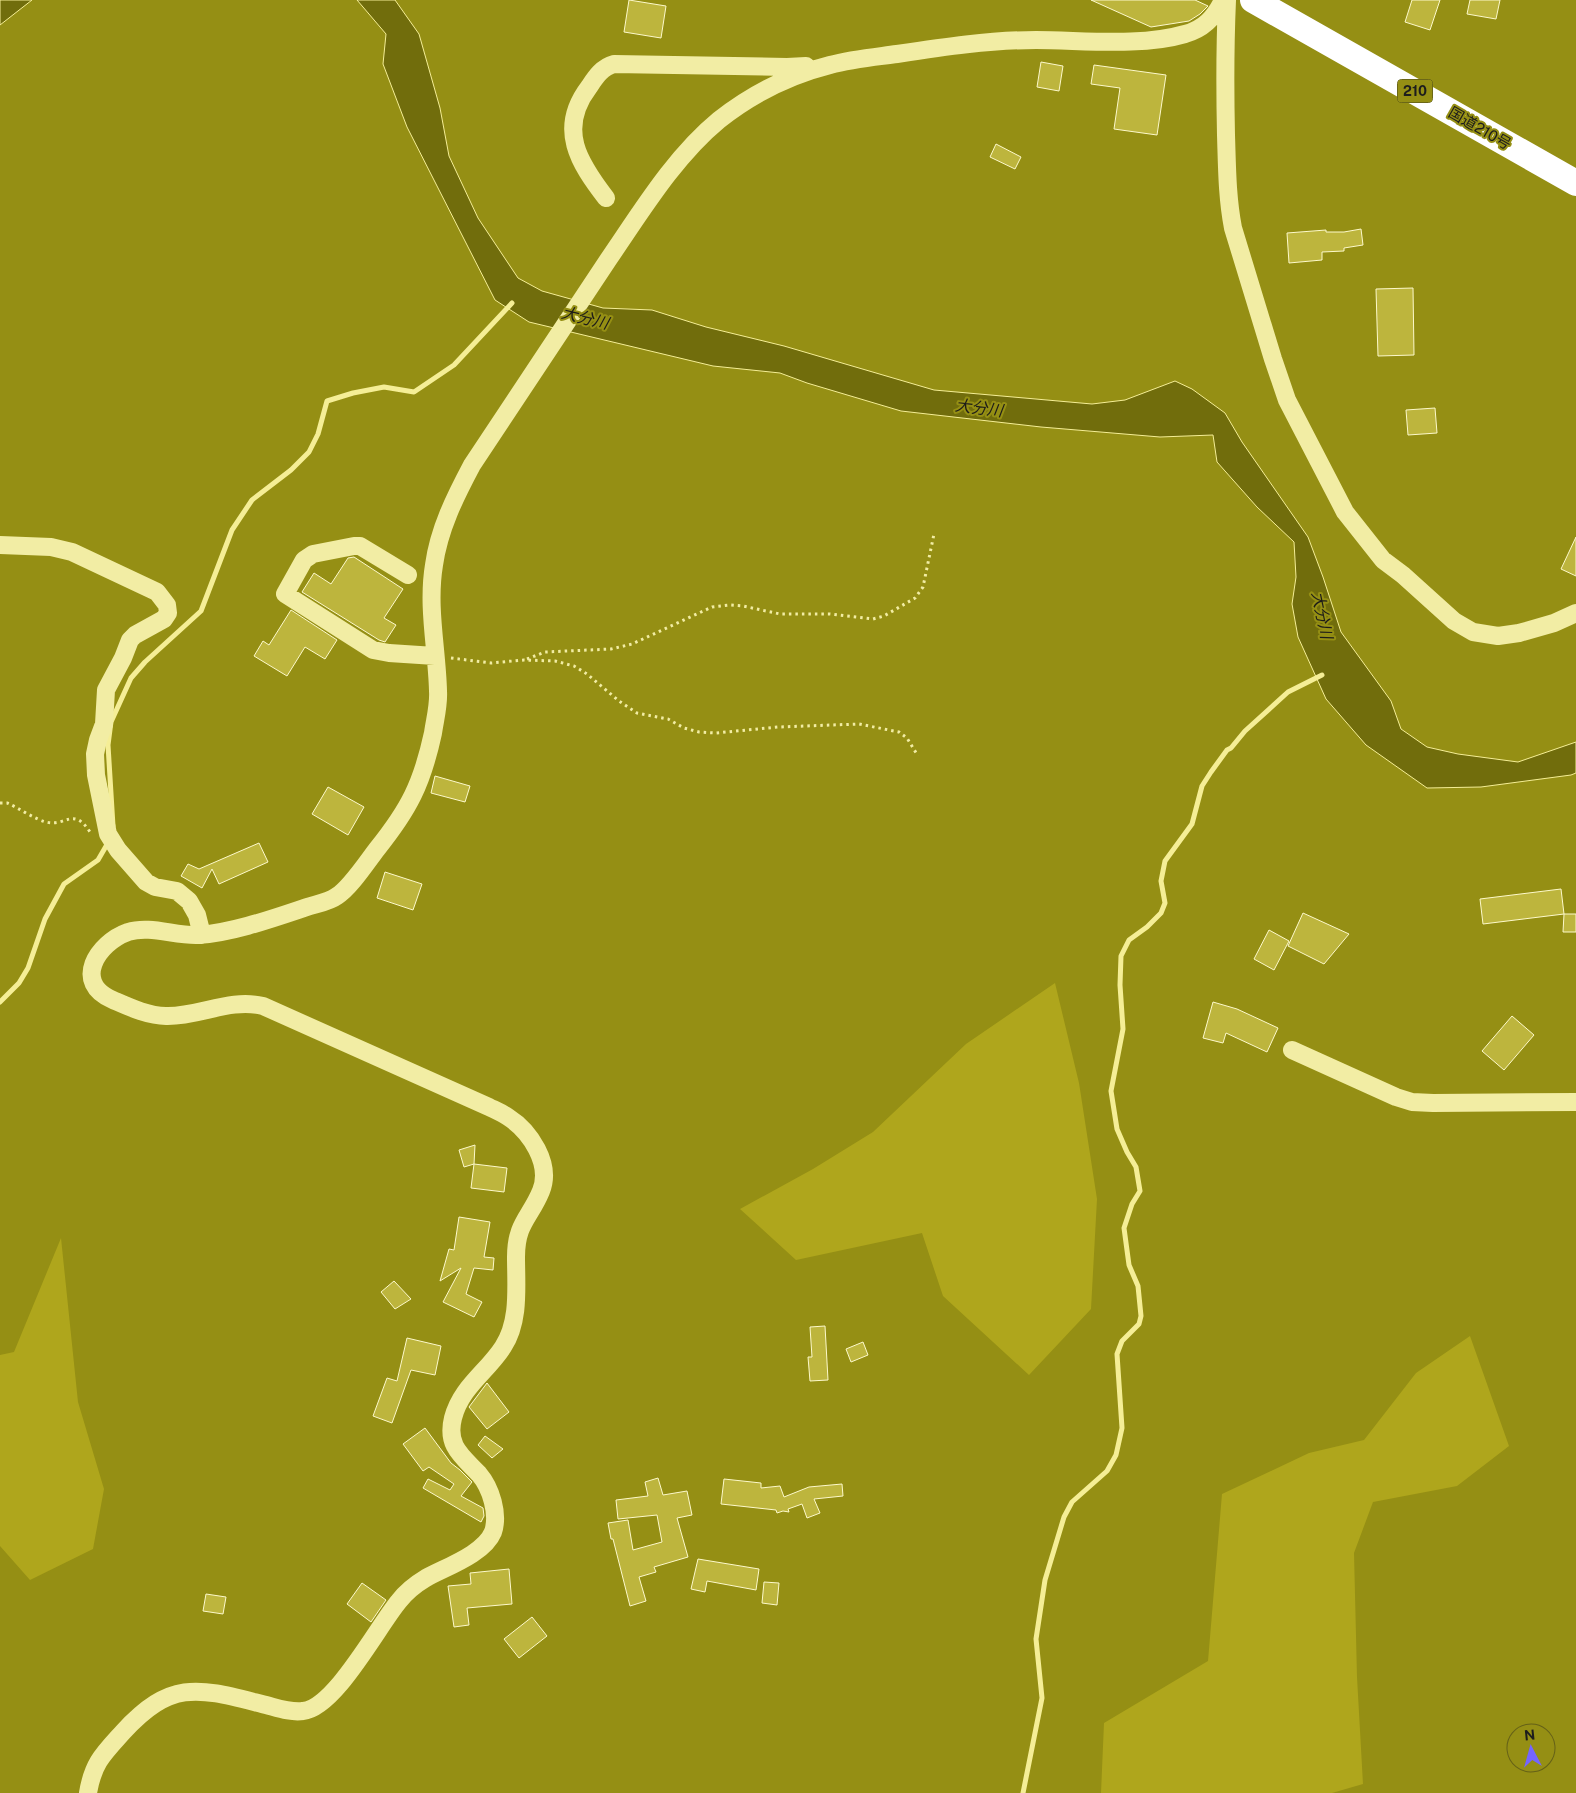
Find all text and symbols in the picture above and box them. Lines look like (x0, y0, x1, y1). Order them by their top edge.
road number: 210 (1398, 80, 1432, 102)
street label: 国道210号 (1446, 103, 1514, 153)
water label: 大分川 (559, 303, 613, 334)
water label: 大分川 (954, 396, 1006, 421)
water label: 大分川 (1308, 590, 1337, 642)
north arrow (1506, 1723, 1556, 1773)
text: N (1523, 1727, 1536, 1744)

